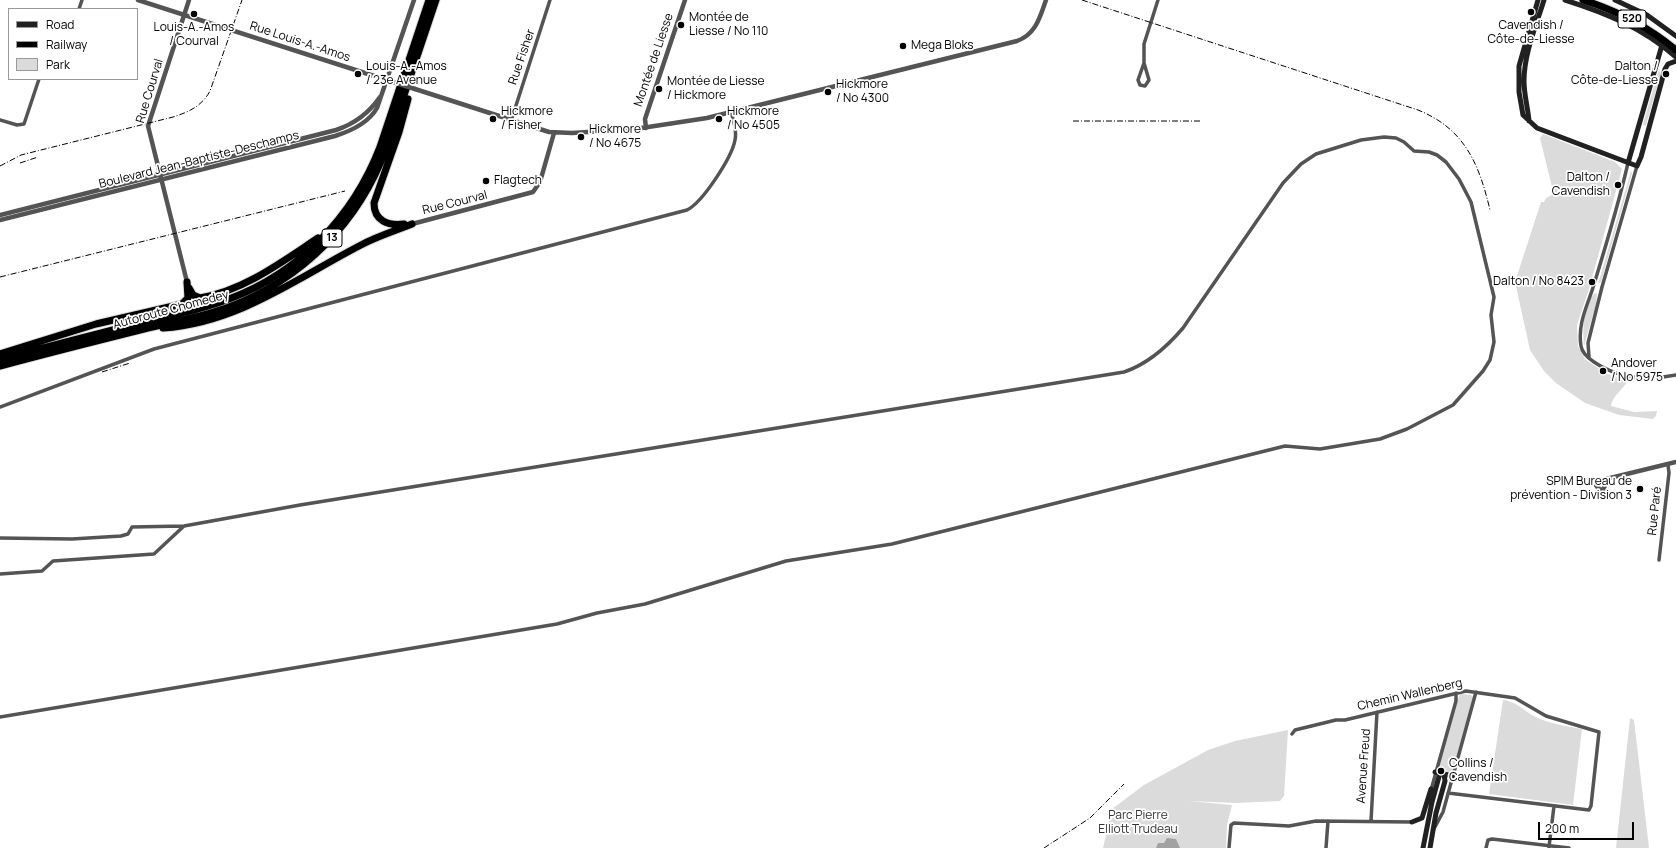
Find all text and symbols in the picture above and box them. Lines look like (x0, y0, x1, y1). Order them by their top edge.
marker: Cavendish / Côte-de-Liesse (1526, 7, 1536, 17)
legend (8, 8, 138, 80)
marker: Louis-A.-Amos / Courval (189, 9, 199, 19)
road number: 520 (1618, 10, 1646, 28)
place label: Montée de Liesse / No 110 (689, 11, 768, 39)
street label: Montée de Liesse (631, 12, 677, 108)
text: Road (46, 16, 74, 33)
street label: Rue Louis-A.-Amos (248, 19, 352, 65)
place label: Cavendish / Côte-de-Liesse (1487, 19, 1575, 47)
marker: Montée de Liesse / No 110 (676, 20, 686, 30)
place label: Louis-A.-Amos / Courval (154, 21, 234, 49)
street label: Rue Fisher (506, 27, 538, 87)
text: Railway (46, 36, 87, 53)
place label: Mega Bloks (911, 39, 974, 53)
marker: Mega Bloks (898, 41, 908, 51)
text: Park (46, 56, 70, 73)
street label: Rue Courval (133, 57, 167, 125)
place label: Louis-A.-Amos / 23e Avenue (366, 60, 447, 88)
place label: Dalton / Côte-de-Liesse (1571, 60, 1658, 88)
marker: Louis-A.-Amos / 23e Avenue (353, 69, 363, 79)
marker: Dalton / Côte-de-Liesse (1661, 69, 1671, 79)
place label: Montée de Liesse / Hickmore (667, 75, 765, 103)
place label: Hickmore / No 4300 (836, 78, 889, 106)
marker: Montée de Liesse / Hickmore (654, 84, 664, 94)
marker: Hickmore / No 4300 (823, 87, 833, 97)
place label: Hickmore / Fisher (501, 105, 553, 133)
place label: Hickmore / No 4505 (727, 105, 780, 133)
marker: Hickmore / Fisher (488, 114, 498, 124)
marker: Hickmore / No 4505 (714, 114, 724, 124)
place label: Hickmore / No 4675 (589, 123, 641, 151)
street label: Boulevard Jean-Baptiste-Deschamps (98, 128, 300, 192)
marker: Hickmore / No 4675 (576, 132, 586, 142)
place label: Dalton / Cavendish (1552, 171, 1610, 199)
place label: Flagtech (494, 174, 542, 188)
marker: Flagtech (481, 176, 491, 186)
marker: Dalton / Cavendish (1613, 180, 1623, 190)
street label: Rue Courval (421, 188, 489, 218)
road number: 13 (322, 229, 342, 247)
place label: Dalton / No 8423 (1493, 275, 1584, 289)
marker: Dalton / No 8423 (1587, 277, 1597, 287)
street label: Autoroute Chomedey (112, 288, 230, 332)
place label: Andover / No 5975 (1611, 357, 1663, 385)
marker: Andover / No 5975 (1598, 366, 1608, 376)
place label: SPIM Bureau de prévention - Division 3 (1510, 475, 1632, 503)
marker: SPIM Bureau de prévention - Division 3 (1635, 484, 1645, 494)
street label: Rue Paré (1645, 486, 1665, 536)
street label: Chemin Wallenberg (1356, 676, 1464, 714)
street label: Avenue Freud (1354, 728, 1374, 804)
place label: Collins / Cavendish (1449, 757, 1507, 785)
marker: Collins / Cavendish (1436, 766, 1446, 776)
park label: Parc Pierre Elliott Trudeau (1098, 809, 1178, 837)
scale bar (1540, 814, 1636, 840)
text: 200 m (1545, 820, 1579, 837)

